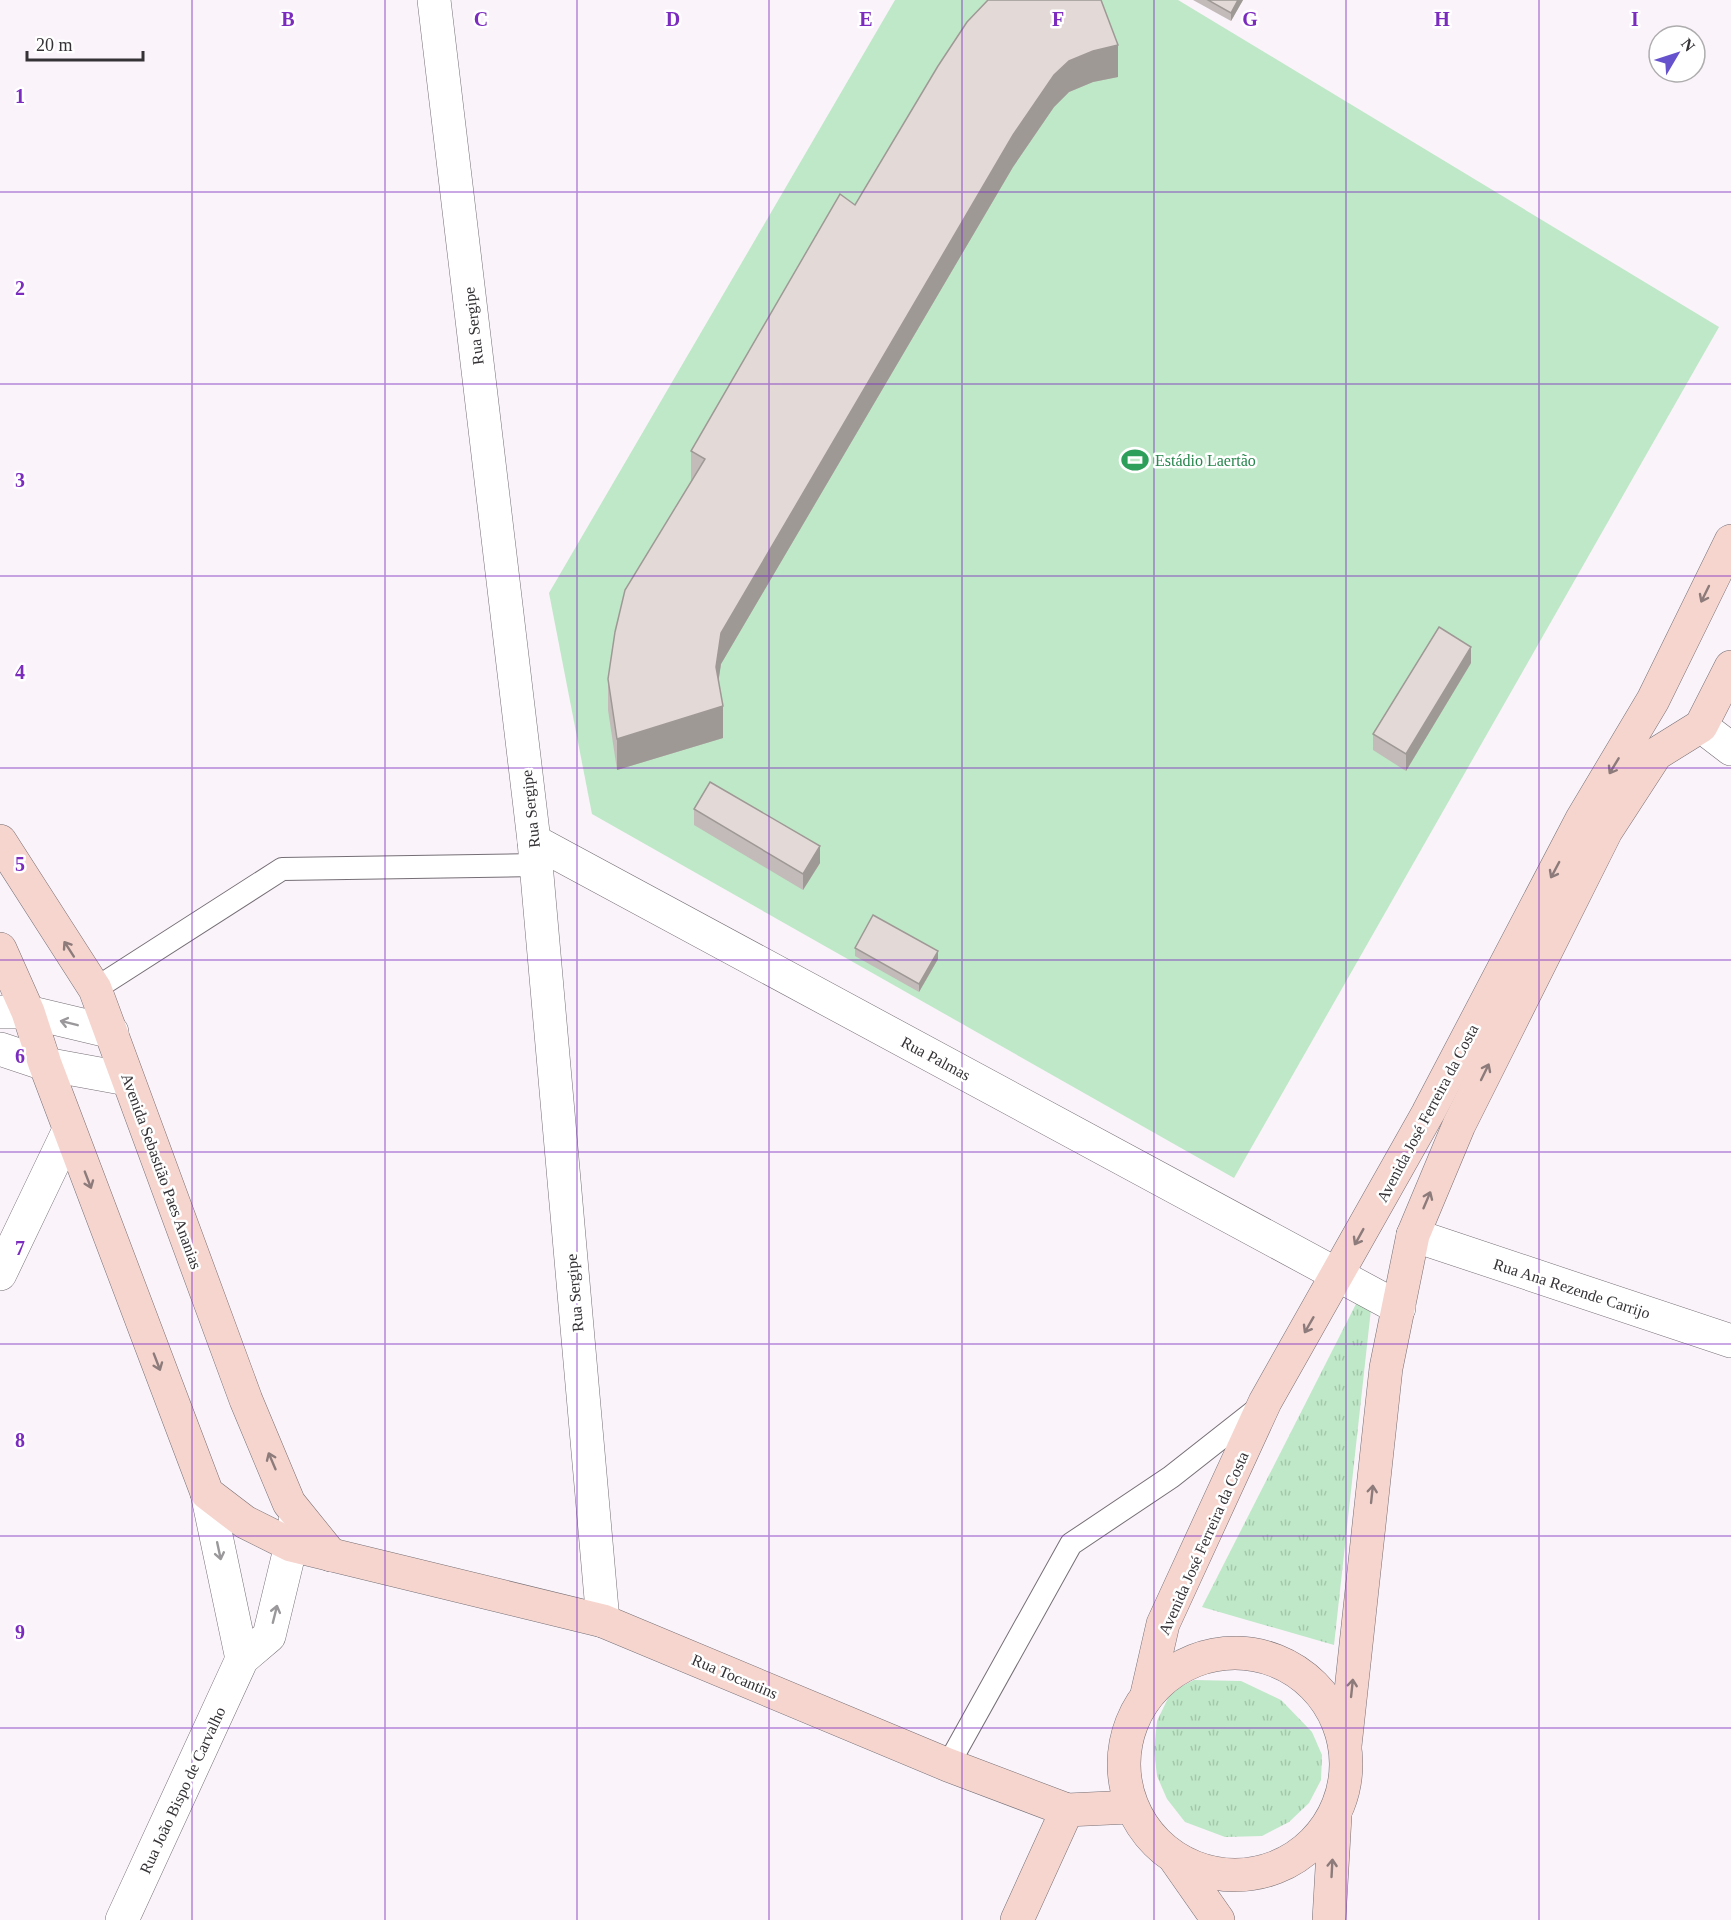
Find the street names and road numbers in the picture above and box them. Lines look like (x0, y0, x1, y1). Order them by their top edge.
street label: Rua Sergipe (460, 286, 488, 366)
street label: Rua Sergipe (518, 769, 544, 849)
street label: Avenida José Ferreira da Costa (1373, 1022, 1482, 1205)
street label: Rua Palmas (898, 1033, 973, 1084)
street label: Avenida Sebastião Paes Ananias (118, 1071, 205, 1271)
street label: Rua Sergipe (563, 1253, 587, 1333)
street label: Rua Ana Rezende Carrijo (1491, 1255, 1652, 1323)
street label: Avenida José Ferreira da Costa (1155, 1449, 1252, 1637)
street label: Rua Tocantins (689, 1651, 780, 1702)
street label: Rua João Bispo de Carvalho (136, 1704, 230, 1877)

